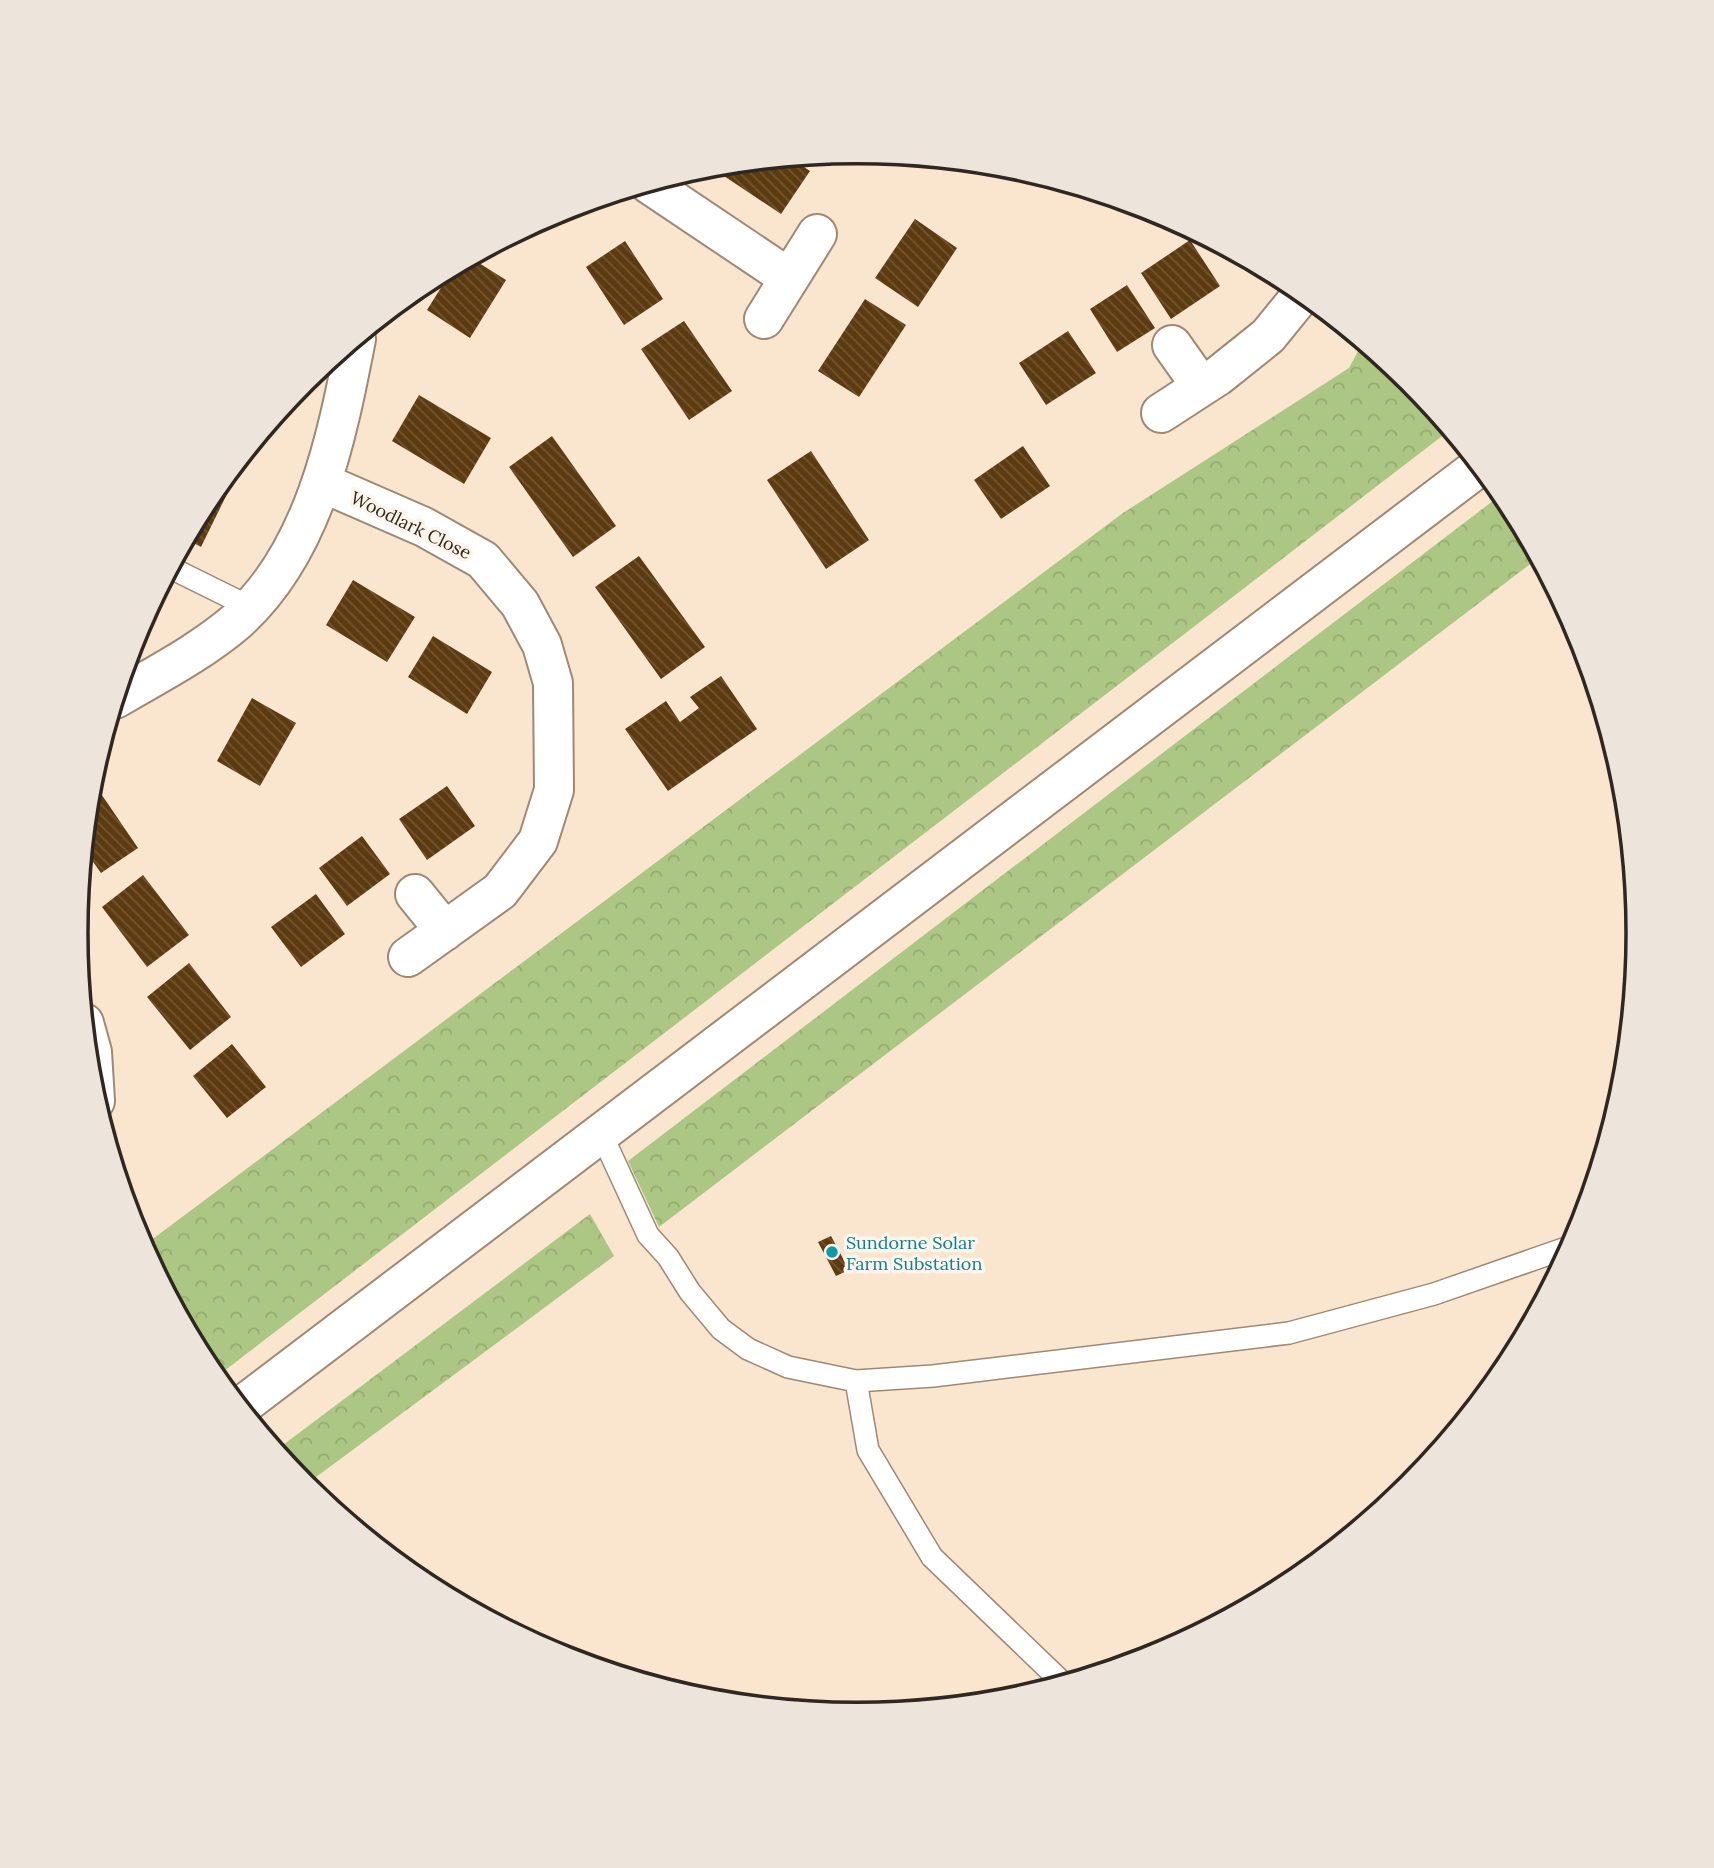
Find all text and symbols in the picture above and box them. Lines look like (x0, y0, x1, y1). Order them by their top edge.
street label: Woodlark Close (347, 486, 475, 564)
place label: Sundorne Solar Farm Substation (846, 1231, 982, 1275)
marker: Sundorne Solar Farm Substation (824, 1244, 840, 1260)

